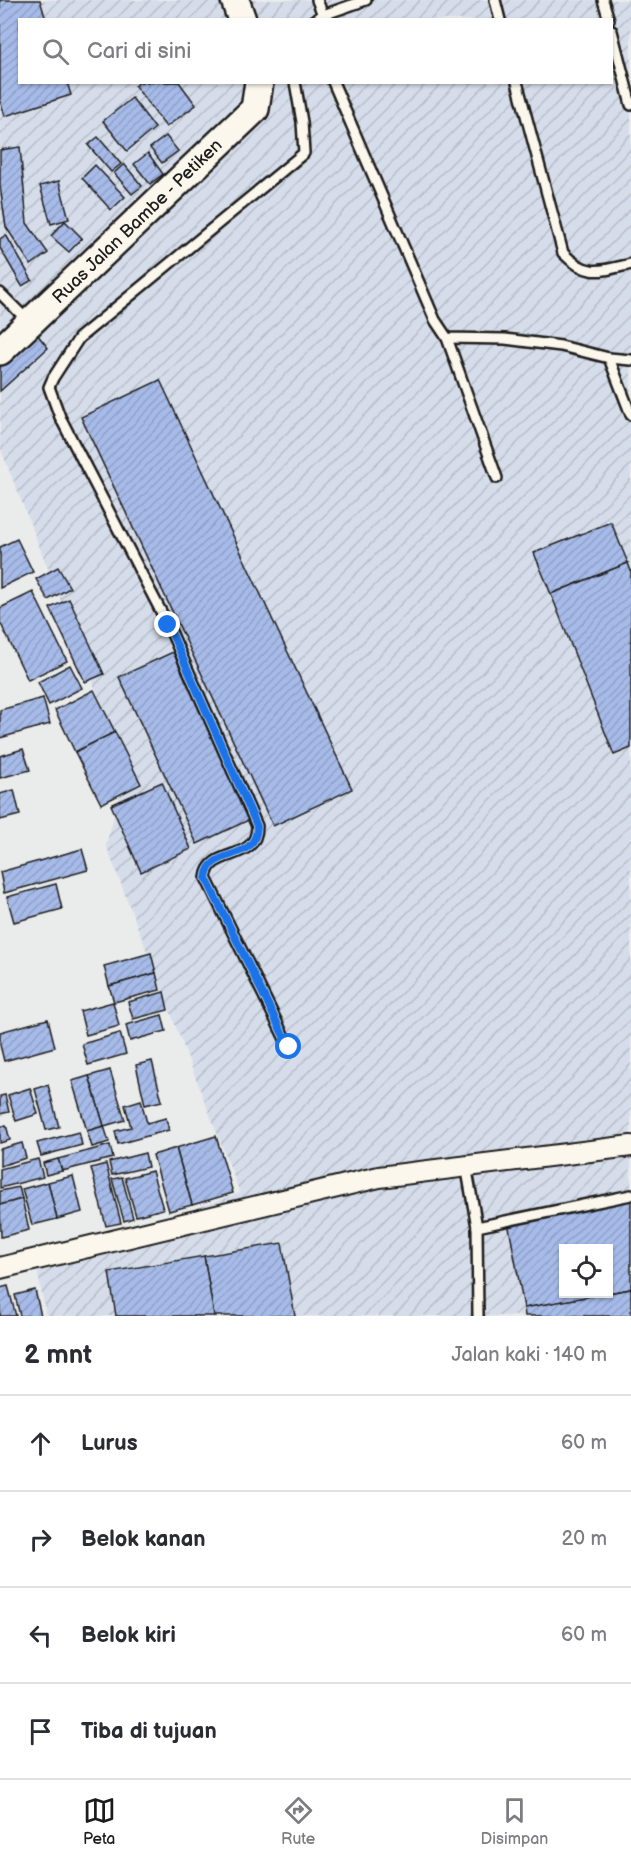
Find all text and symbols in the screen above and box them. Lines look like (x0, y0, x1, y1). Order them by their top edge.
search box (18, 18, 613, 84)
icon: search (39, 35, 72, 68)
text: Cari di sini (87, 38, 191, 65)
street label: Ruas Jalan Bambe - Petiken (48, 135, 227, 308)
route end (154, 611, 180, 637)
route start (275, 1033, 301, 1059)
map controls (559, 1244, 613, 1298)
button: locate (559, 1244, 613, 1298)
text: 2 mnt (24, 1340, 92, 1371)
text: Jalan kaki · 140 m (451, 1343, 607, 1367)
icon: ahead (24, 1427, 57, 1460)
text: Lurus (81, 1430, 137, 1457)
text: 60 m (561, 1431, 607, 1455)
icon: right (24, 1523, 57, 1556)
text: Belok kanan (81, 1526, 206, 1553)
text: 20 m (562, 1527, 607, 1551)
icon: left (24, 1619, 57, 1652)
text: Belok kiri (81, 1622, 176, 1649)
text: 60 m (561, 1623, 607, 1647)
icon: arrive (24, 1715, 57, 1748)
text: Tiba di tujuan (81, 1718, 217, 1745)
tab: Peta (83, 1794, 116, 1849)
tab: Rute (281, 1794, 315, 1849)
tab: Disimpan (481, 1794, 548, 1849)

